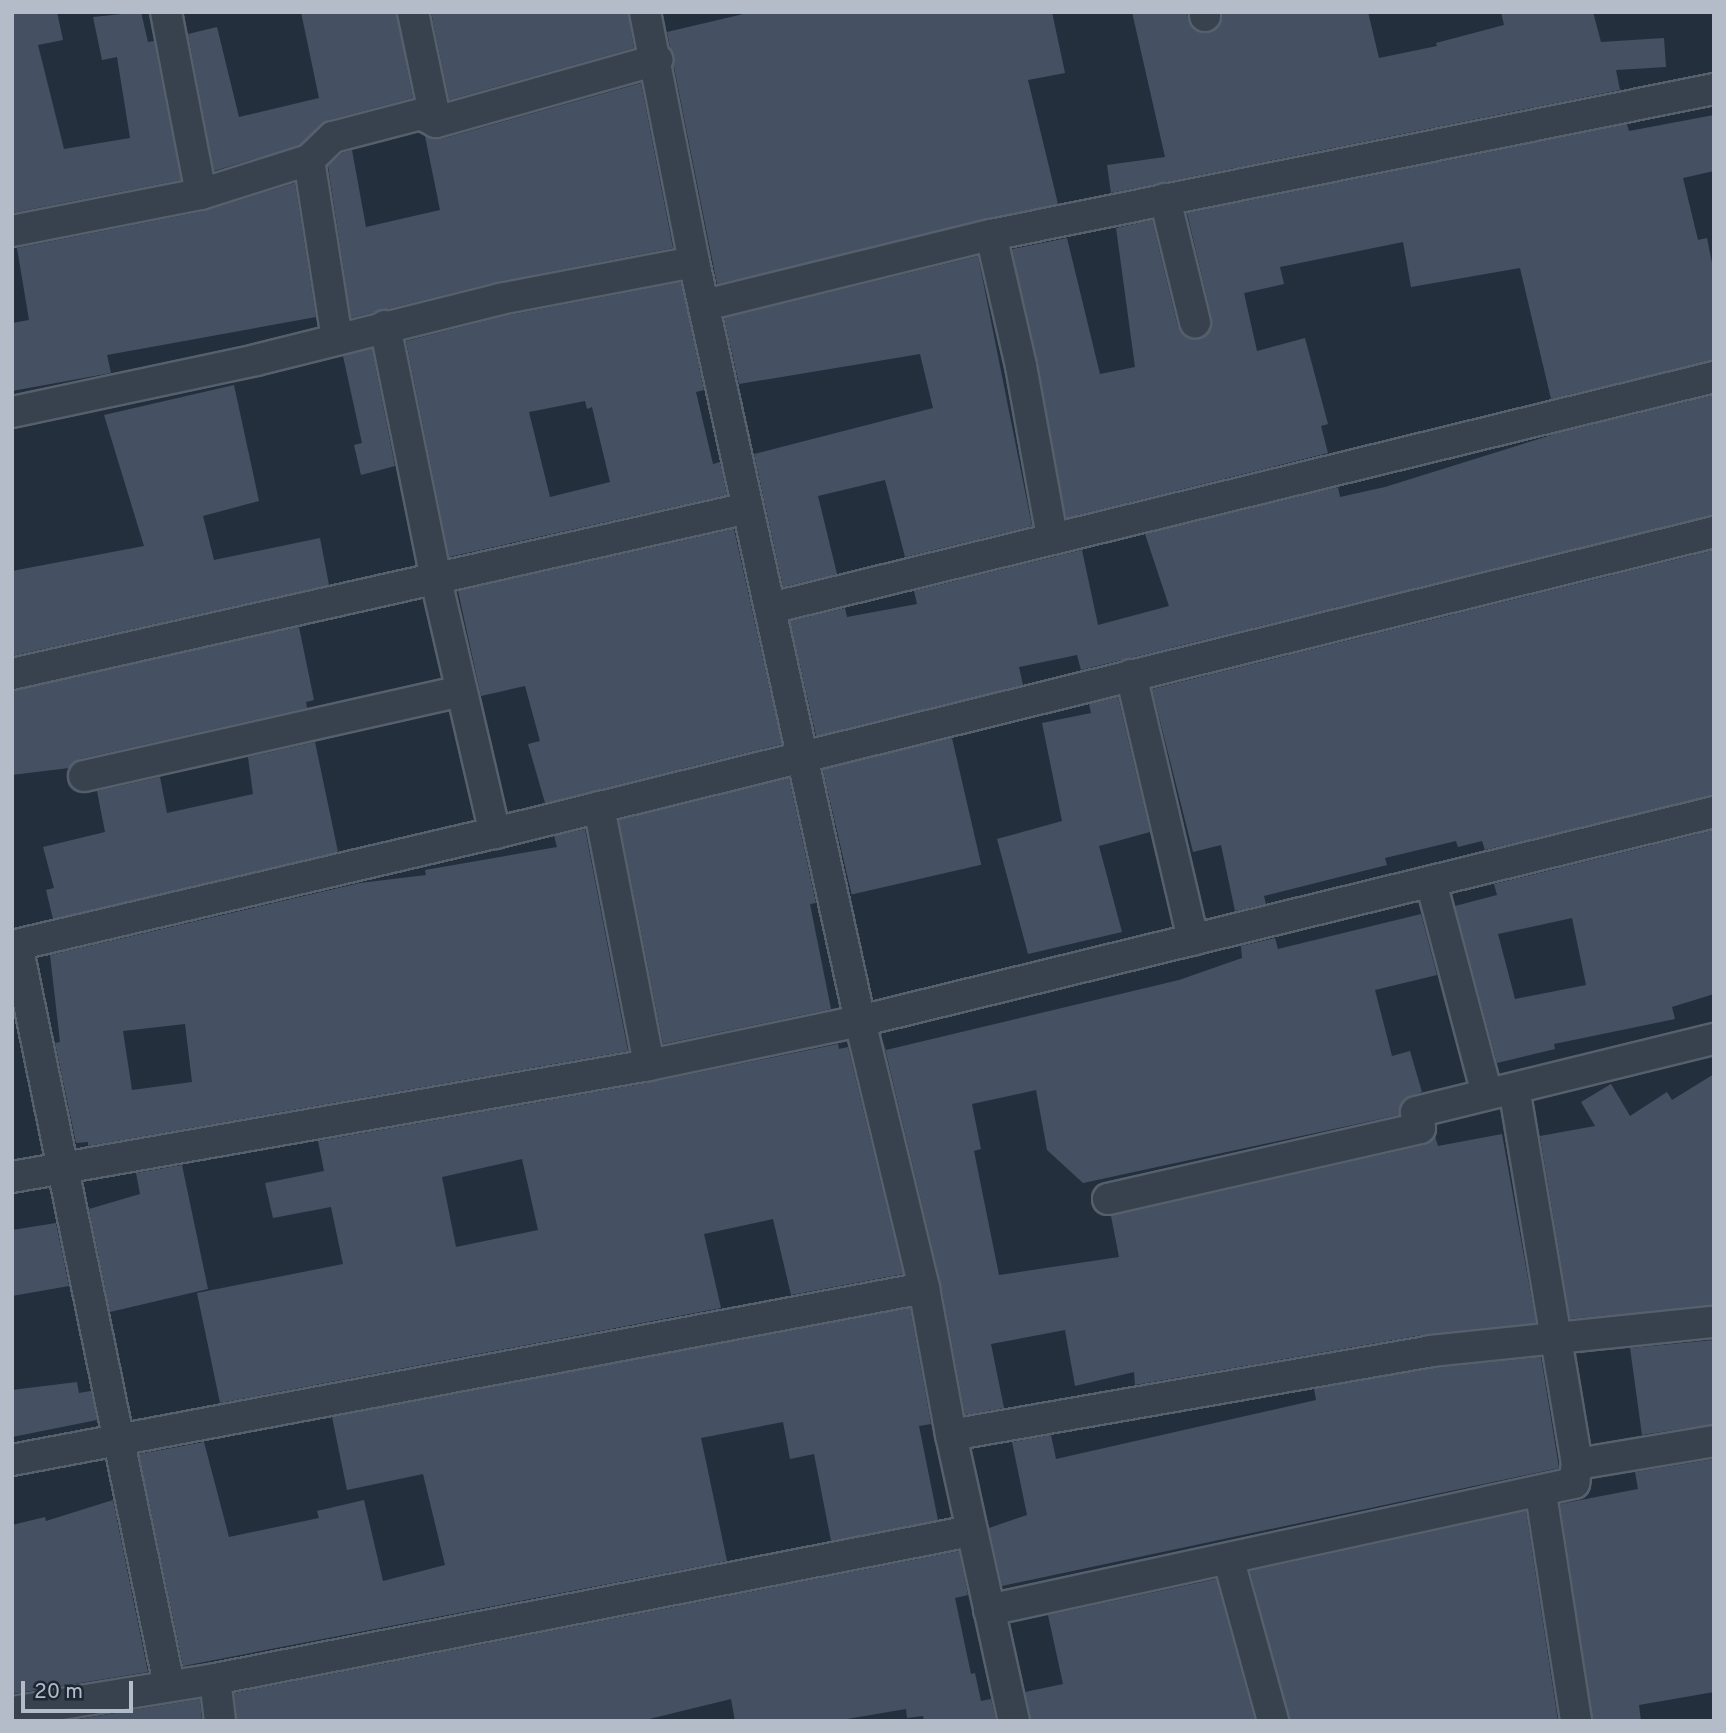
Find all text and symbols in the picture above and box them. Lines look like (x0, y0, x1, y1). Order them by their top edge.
scale bar (24, 1666, 136, 1710)
text: 20 m (34, 1679, 83, 1706)

